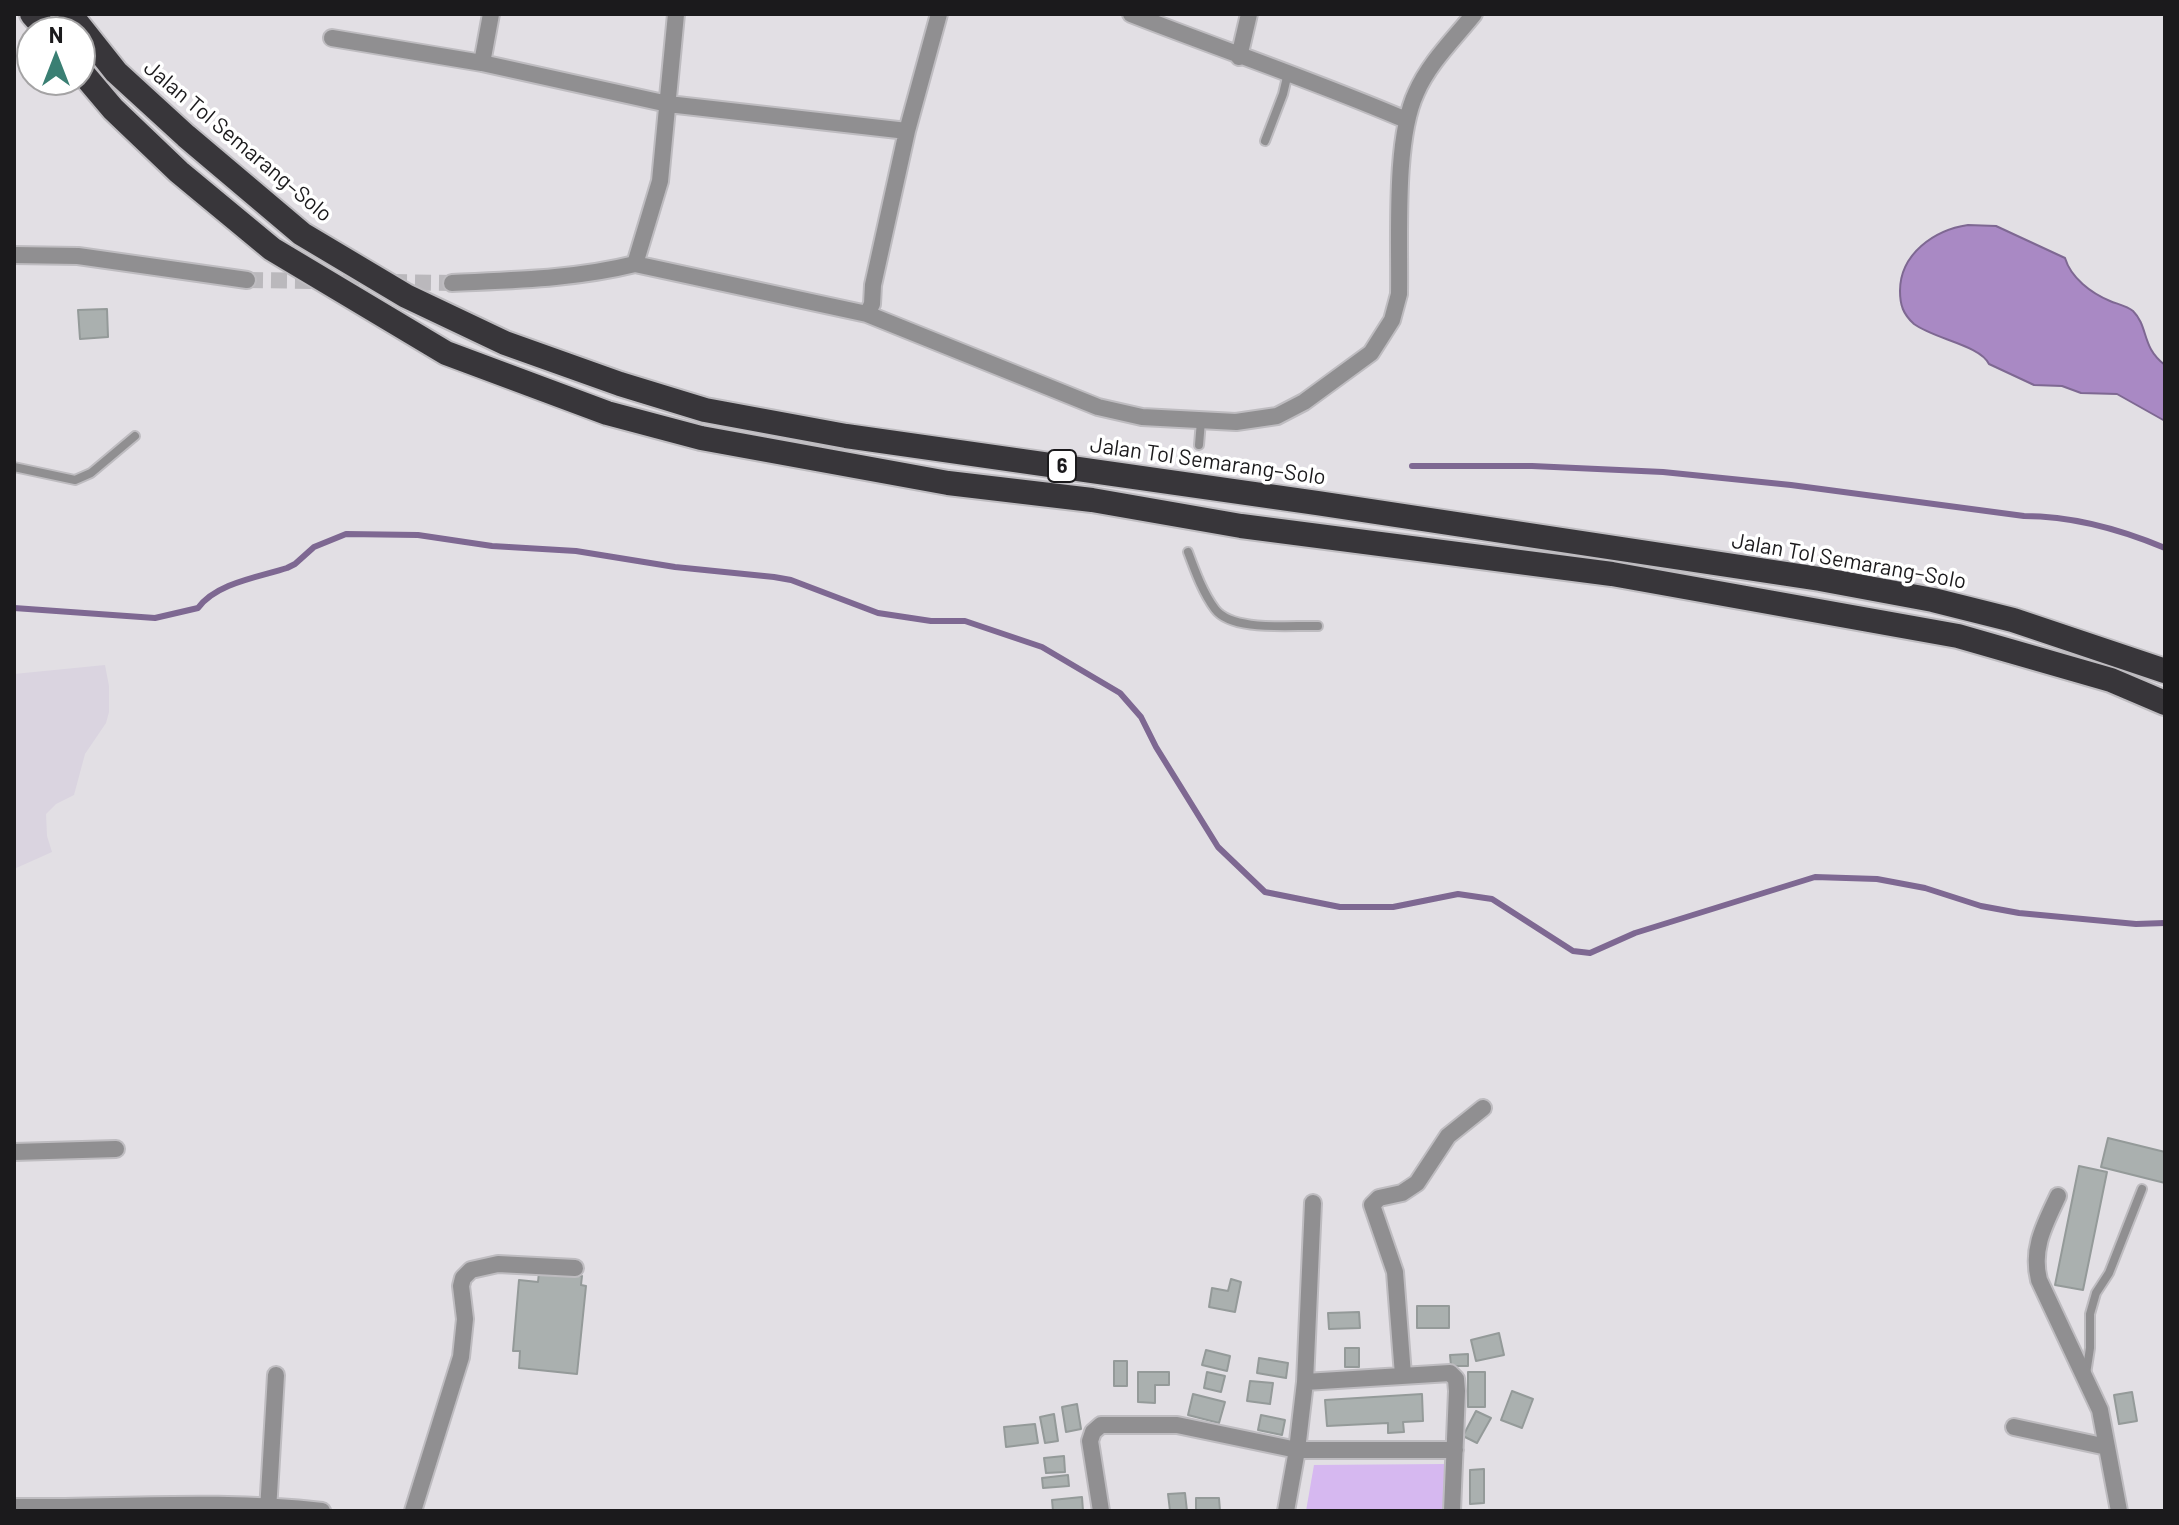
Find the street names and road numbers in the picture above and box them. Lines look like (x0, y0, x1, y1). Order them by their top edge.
street label: Jalan Tol Semarang–Solo (139, 55, 337, 227)
street label: Jalan Tol Semarang–Solo (1089, 431, 1327, 491)
road number: 6 (1048, 450, 1076, 482)
street label: Jalan Tol Semarang–Solo (1730, 527, 1968, 595)

